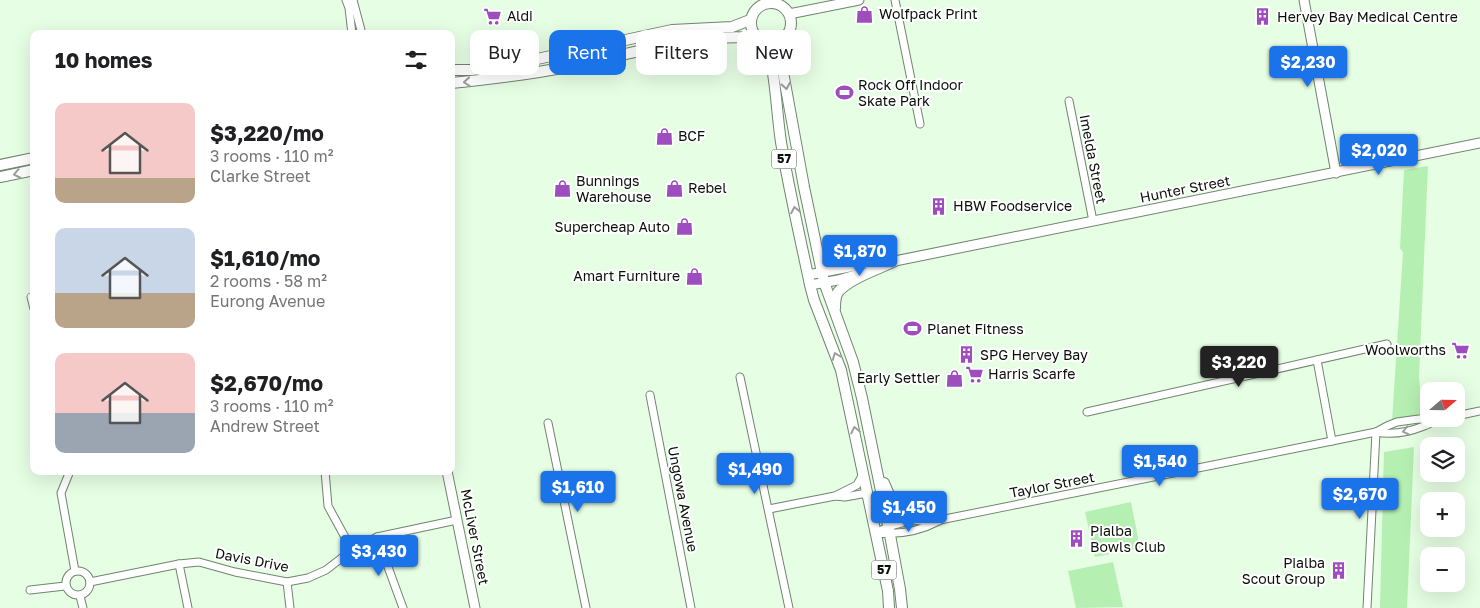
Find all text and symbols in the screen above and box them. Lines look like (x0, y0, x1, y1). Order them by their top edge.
shop icon: Wolfpack Print (855, 4, 875, 24)
place label: Wolfpack Print (879, 5, 978, 22)
supermarket icon: Aldi (483, 6, 503, 26)
place label: Aldi (507, 7, 533, 24)
building icon: Hervey Bay Medical Centre (1253, 7, 1273, 27)
place label: Hervey Bay Medical Centre (1277, 8, 1458, 25)
chip: Buy (470, 30, 539, 75)
chip: Rent (549, 30, 626, 75)
chip: Filters (636, 30, 727, 75)
chip: New (737, 30, 811, 75)
icon: filters (402, 46, 430, 74)
pin: $2,230 (1267, 46, 1349, 88)
text: 10 homes (55, 47, 153, 73)
text: $2,230 (1280, 52, 1336, 72)
one-way arrow (463, 76, 471, 87)
place label: Rock Off Indoor Skate Park (858, 76, 963, 109)
one-way arrow (780, 82, 790, 90)
sports icon: Rock Off Indoor Skate Park (834, 83, 854, 103)
street label: Imelda Street (1076, 113, 1110, 205)
text: $3,220/mo (210, 120, 324, 146)
icon: home (95, 123, 155, 183)
shop icon: BCF (654, 126, 674, 146)
place label: BCF (678, 127, 705, 144)
pin: $2,020 (1338, 134, 1420, 176)
text: $2,020 (1351, 140, 1407, 160)
text: 3 rooms · 110 m² (210, 146, 333, 166)
road number: 57 (772, 150, 796, 168)
text: Clarke Street (210, 166, 311, 186)
one-way arrow (12, 168, 21, 179)
street label: Hunter Street (1138, 171, 1232, 206)
place label: Bunnings Warehouse (576, 172, 651, 205)
shop icon: Rebel (664, 178, 684, 198)
shop icon: Bunnings Warehouse (552, 179, 572, 199)
place label: Rebel (688, 179, 727, 196)
building icon: HBW Foodservice (929, 196, 949, 216)
place label: HBW Foodservice (953, 197, 1072, 214)
one-way arrow (790, 205, 800, 214)
shop icon: Supercheap Auto (674, 217, 694, 237)
place label: Supercheap Auto (555, 218, 670, 235)
pin: $1,870 (819, 234, 901, 277)
text: $1,870 (833, 241, 887, 261)
text: $1,610/mo (210, 245, 320, 271)
icon: home (95, 248, 155, 308)
shop icon: Amart Furniture (684, 266, 704, 286)
place label: Amart Furniture (573, 267, 680, 284)
text: 2 rooms · 58 m² (210, 271, 327, 291)
text: Eurong Avenue (210, 291, 325, 311)
sports icon: Planet Fitness (903, 319, 923, 339)
place label: Planet Fitness (927, 320, 1024, 337)
supermarket icon: Woolworths (1450, 340, 1470, 360)
place label: Woolworths (1365, 341, 1446, 358)
building icon: SPG Hervey Bay (956, 345, 976, 365)
place label: SPG Hervey Bay (980, 346, 1088, 363)
pin: $3,220 (1198, 346, 1280, 388)
one-way arrow (831, 352, 841, 360)
text: $3,220 (1211, 352, 1267, 372)
supermarket icon: Harris Scarfe (964, 364, 984, 384)
place label: Harris Scarfe (988, 365, 1075, 382)
shop icon: Early Settler (944, 368, 964, 388)
place label: Early Settler (857, 369, 941, 386)
text: $2,670/mo (210, 370, 323, 396)
icon: home (95, 373, 155, 433)
north arrow (1420, 382, 1465, 428)
map controls (1420, 382, 1465, 592)
text: 3 rooms · 110 m² (210, 396, 333, 416)
text: Andrew Street (210, 416, 320, 436)
one-way arrow (1402, 425, 1411, 436)
one-way arrow (850, 426, 860, 435)
button: layers (1420, 437, 1465, 482)
street label: Ungowa Avenue (665, 444, 702, 553)
pin: $1,540 (1119, 444, 1201, 487)
text: $1,540 (1133, 451, 1187, 471)
pin: $1,490 (714, 452, 796, 495)
text: $1,490 (728, 459, 782, 479)
street label: Taylor Street (1008, 468, 1096, 501)
pin: $1,610 (537, 470, 619, 513)
text: $1,610 (552, 477, 604, 497)
pin: $2,670 (1319, 478, 1401, 520)
text: $2,670 (1333, 484, 1387, 504)
street label: McLiver Street (458, 487, 493, 586)
pin: $1,450 (868, 490, 950, 533)
button: + (1420, 492, 1465, 537)
text: $1,450 (882, 497, 936, 517)
place label: Pialba Bowls Club (1090, 522, 1165, 555)
building icon: Pialba Bowls Club (1066, 529, 1086, 549)
pin: $3,430 (338, 534, 420, 577)
text: $3,430 (351, 541, 407, 561)
street label: Davis Drive (214, 544, 290, 575)
button: − (1420, 547, 1465, 592)
place label: Pialba Scout Group (1242, 554, 1325, 587)
road number: 57 (872, 560, 896, 580)
building icon: Pialba Scout Group (1329, 561, 1349, 581)

